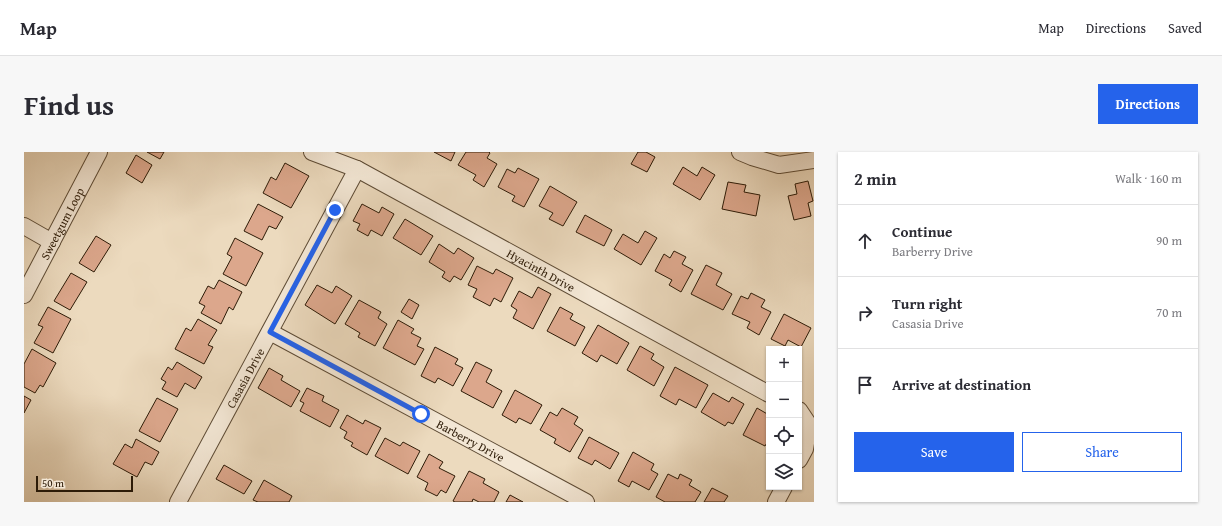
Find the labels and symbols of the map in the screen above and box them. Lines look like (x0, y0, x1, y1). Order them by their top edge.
street label: Sweetgum Loop (36, 184, 88, 262)
route end (326, 201, 344, 219)
street label: Hyacinth Drive (504, 244, 579, 295)
street label: Casasia Drive (222, 344, 268, 411)
route start (412, 405, 430, 423)
street label: Barberry Drive (434, 415, 508, 465)
scale bar (36, 474, 133, 493)

